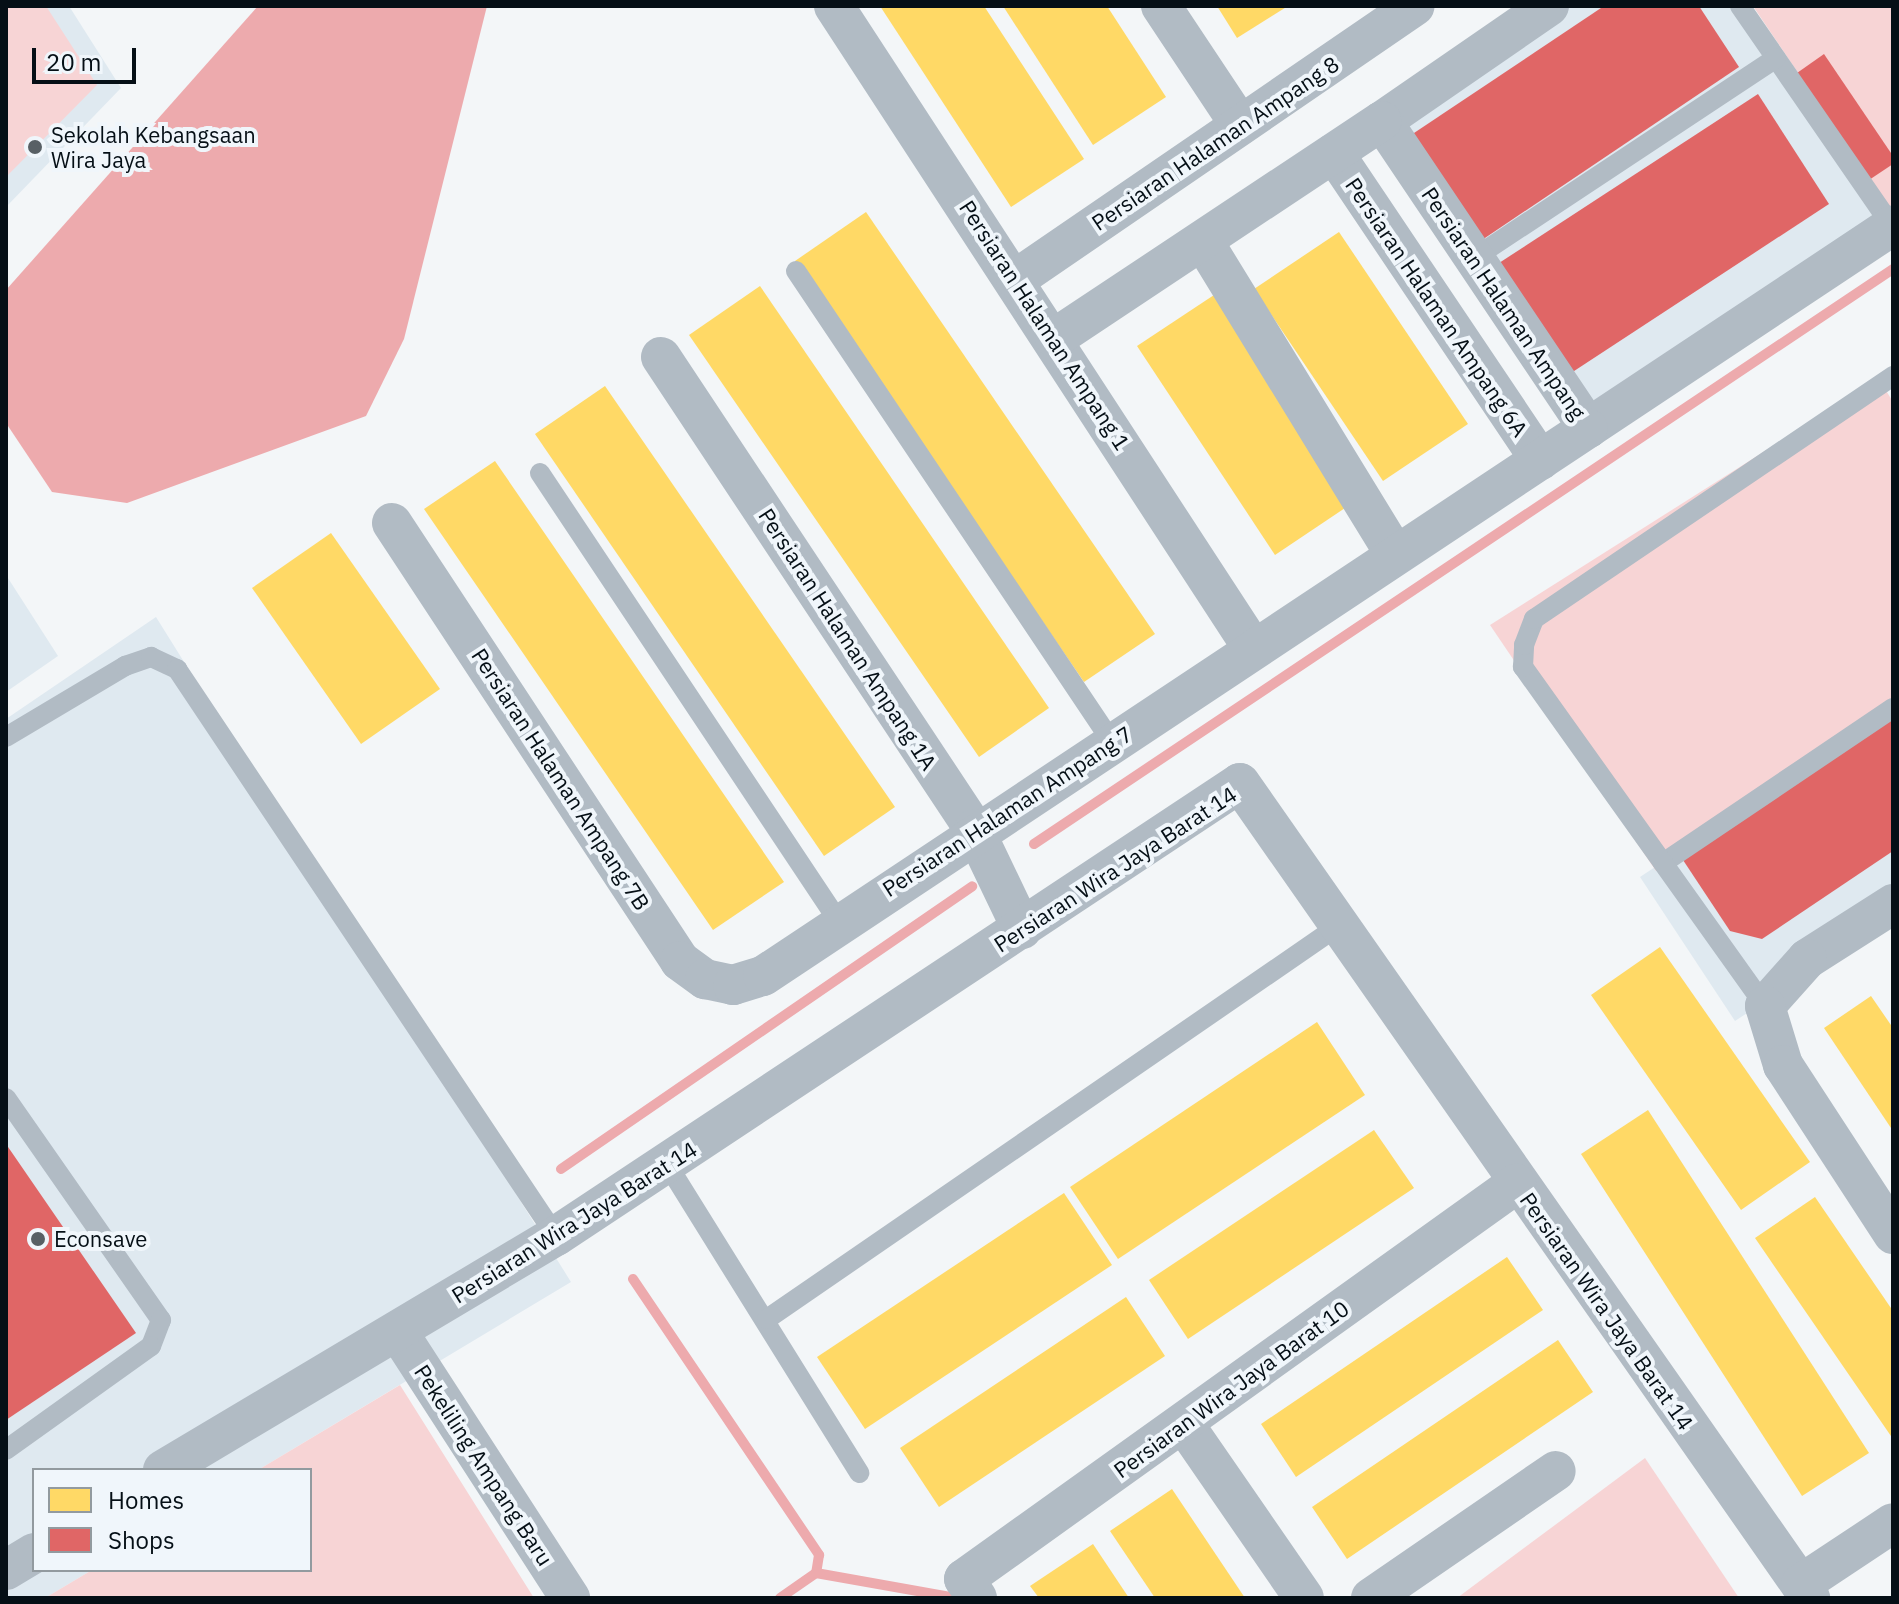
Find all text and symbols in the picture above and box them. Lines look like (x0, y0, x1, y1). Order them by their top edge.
scale bar (36, 32, 140, 82)
text: 20 m (46, 46, 101, 78)
street label: Persiaran Halaman Ampang 8 (1086, 50, 1344, 236)
place label: Sekolah Kebangsaan Wira Jaya (51, 121, 256, 172)
marker: Sekolah Kebangsaan Wira Jaya (26, 138, 44, 156)
street label: Persiaran Halaman Ampang 6A (1340, 173, 1534, 441)
street label: Persiaran Halaman Ampang (1416, 182, 1592, 424)
street label: Persiaran Halaman Ampang 1 (954, 195, 1136, 455)
street label: Persiaran Halaman Ampang 1A (753, 503, 943, 775)
street label: Persiaran Halaman Ampang 7B (466, 643, 656, 915)
street label: Persiaran Halaman Ampang 7 (877, 720, 1137, 902)
street label: Persiaran Wira Jaya Barat 14 (989, 781, 1241, 957)
street label: Persiaran Wira Jaya Barat 14 (447, 1136, 701, 1308)
street label: Persiaran Wira Jaya Barat 14 (1515, 1187, 1699, 1435)
place label: Econsave (54, 1226, 147, 1252)
marker: Econsave (29, 1230, 47, 1248)
street label: Persiaran Wira Jaya Barat 10 (1108, 1295, 1354, 1483)
street label: Pekeliling Ampang Baru (409, 1360, 559, 1570)
legend (32, 1468, 312, 1572)
text: Homes (108, 1484, 184, 1516)
text: Shops (108, 1524, 175, 1556)

